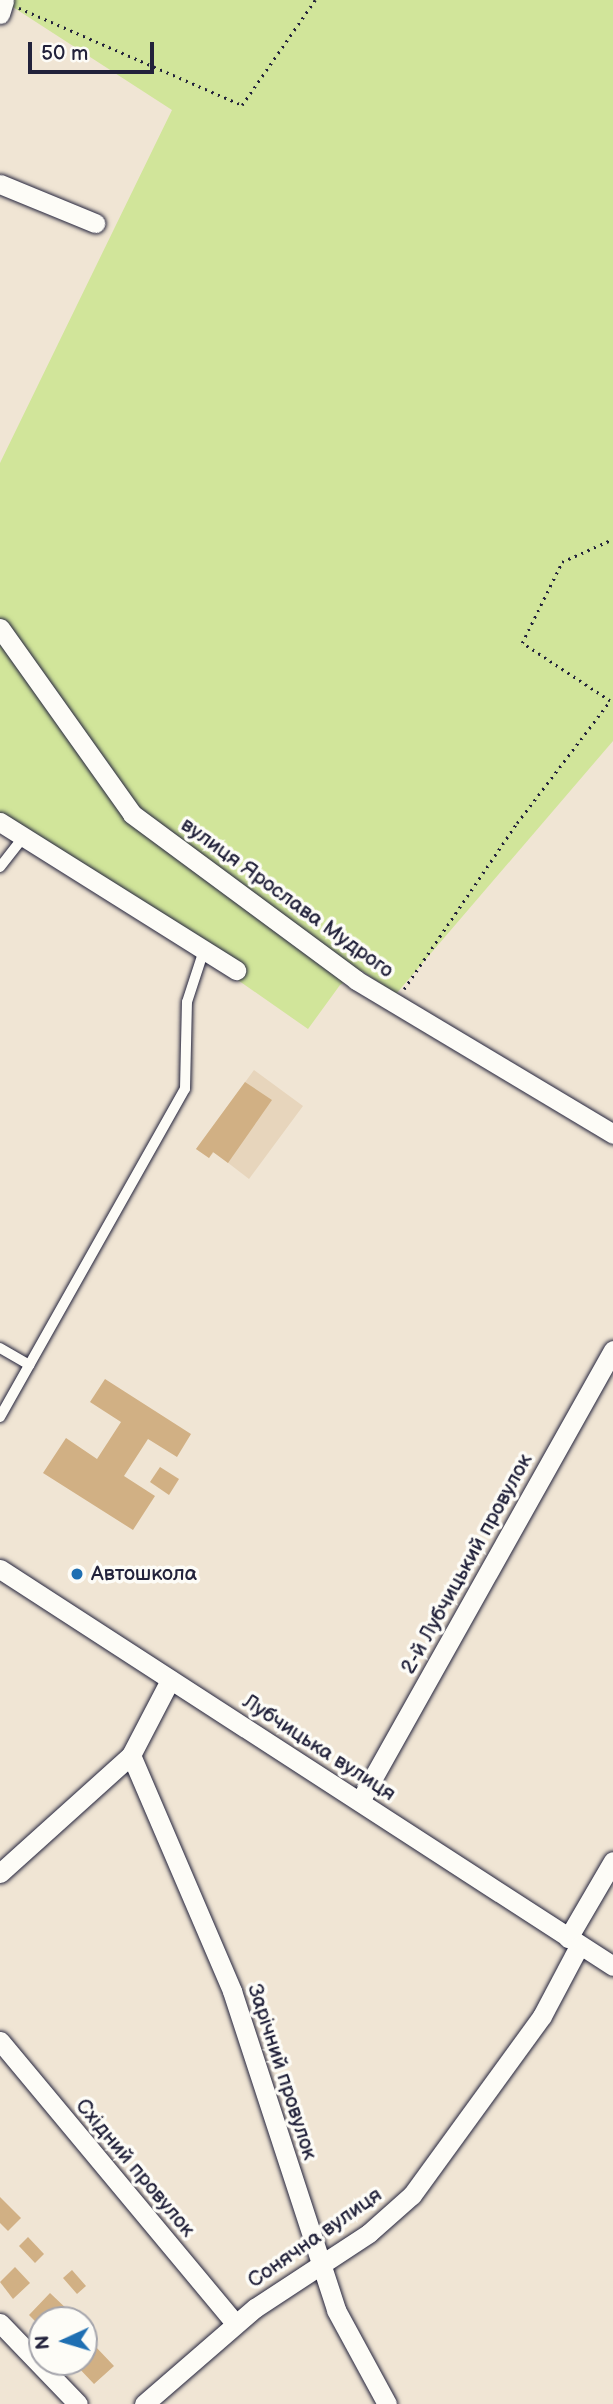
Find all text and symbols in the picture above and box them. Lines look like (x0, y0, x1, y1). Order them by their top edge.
scale bar (32, 28, 158, 72)
text: 50 m (41, 41, 88, 66)
street label: вулиця Ярослава Мудрого (176, 812, 398, 984)
street label: 2-й Лубчицький провулок (396, 1449, 538, 1679)
place label: Автошкола (91, 1561, 197, 1587)
marker: Автошкола (69, 1566, 85, 1582)
street label: Лубчицька вулиця (238, 1689, 400, 1807)
street label: Зарічний провулок (242, 1981, 322, 2163)
street label: Східний провулок (70, 2094, 200, 2242)
street label: Сонячна вулиця (243, 2182, 387, 2294)
north arrow (28, 2306, 98, 2376)
text: N (32, 2334, 56, 2350)

